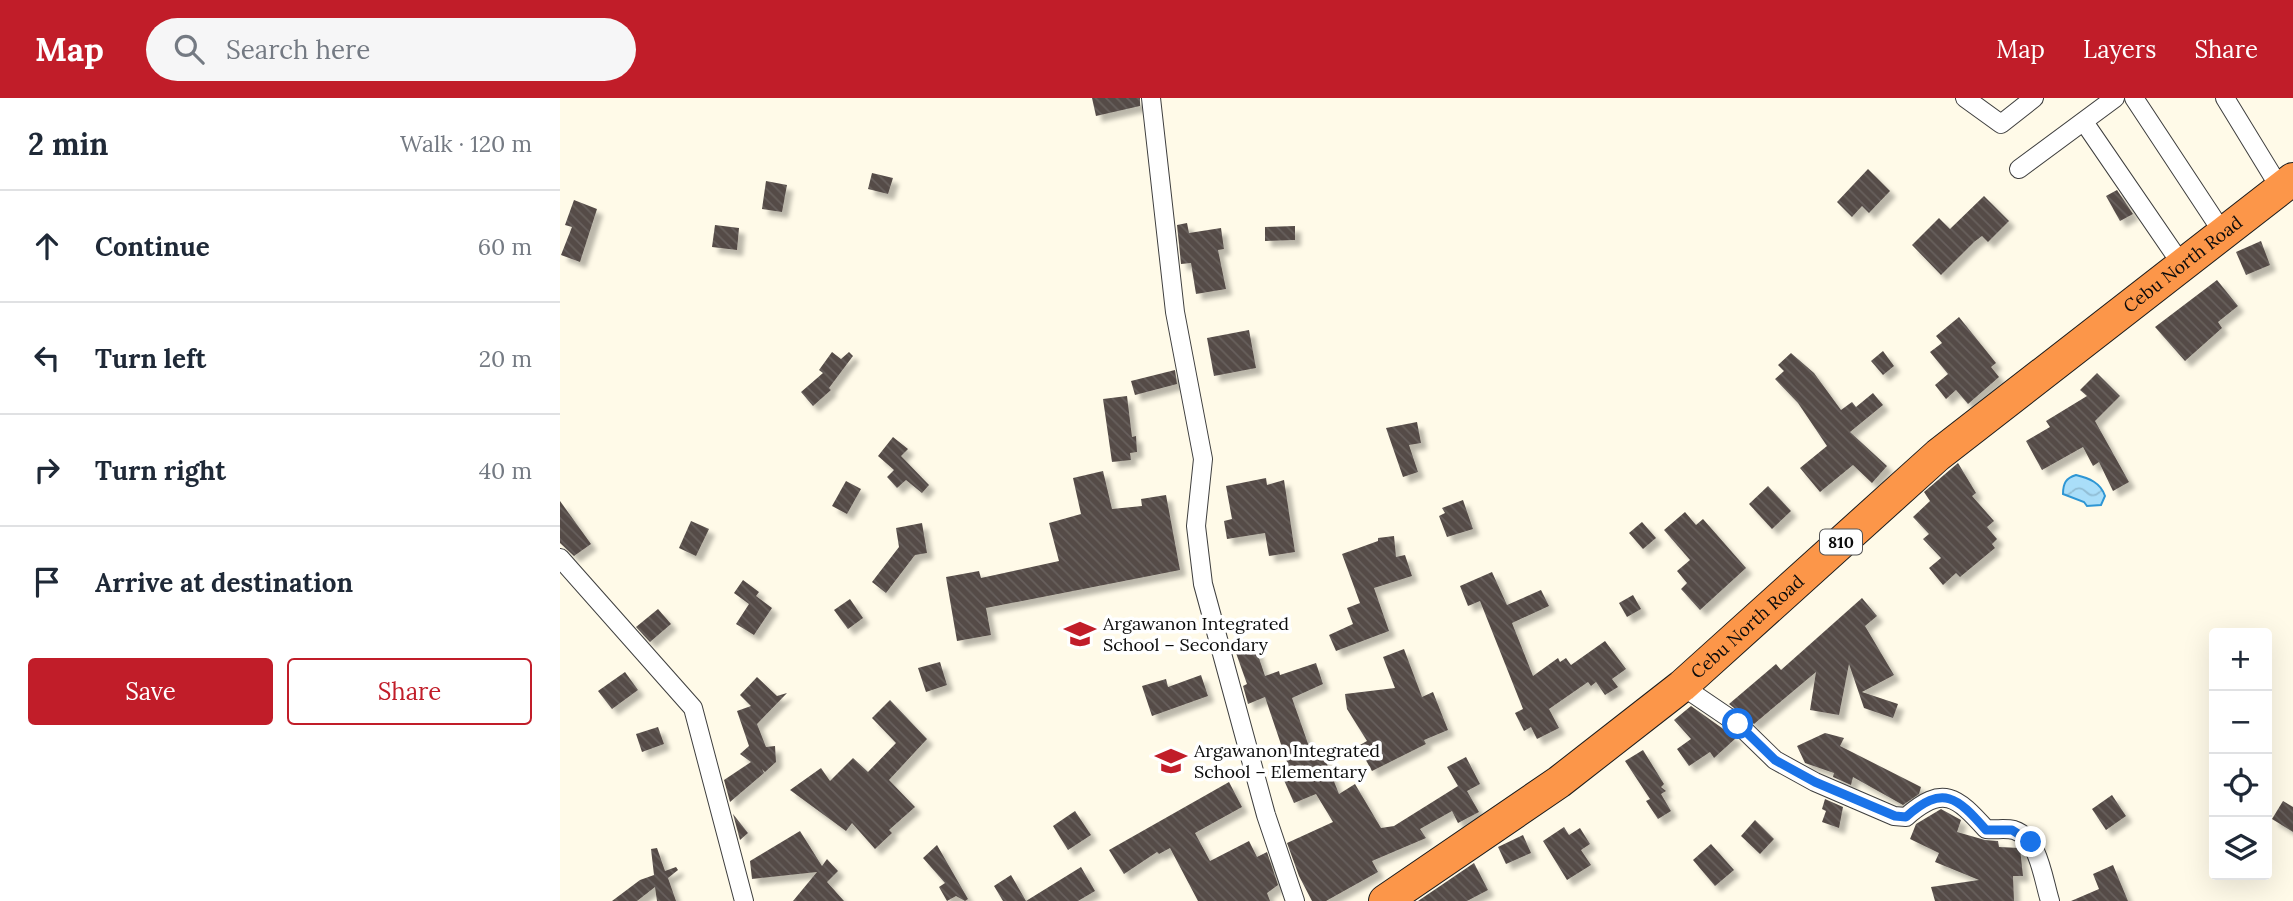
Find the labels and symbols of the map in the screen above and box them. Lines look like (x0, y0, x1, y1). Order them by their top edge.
street label: Cebu North Road (2119, 211, 2247, 318)
road number: 810 (1820, 530, 1862, 555)
street label: Cebu North Road (1686, 569, 1809, 684)
place label: Argawanon Integrated School – Secondary (1102, 612, 1289, 656)
school or university icon: Argawanon Integrated School – Secondary (1063, 617, 1097, 651)
route start (1722, 708, 1753, 739)
place label: Argawanon Integrated School – Elementary (1193, 739, 1380, 783)
school or university icon: Argawanon Integrated School – Elementary (1154, 744, 1188, 778)
route end (2015, 826, 2046, 857)

